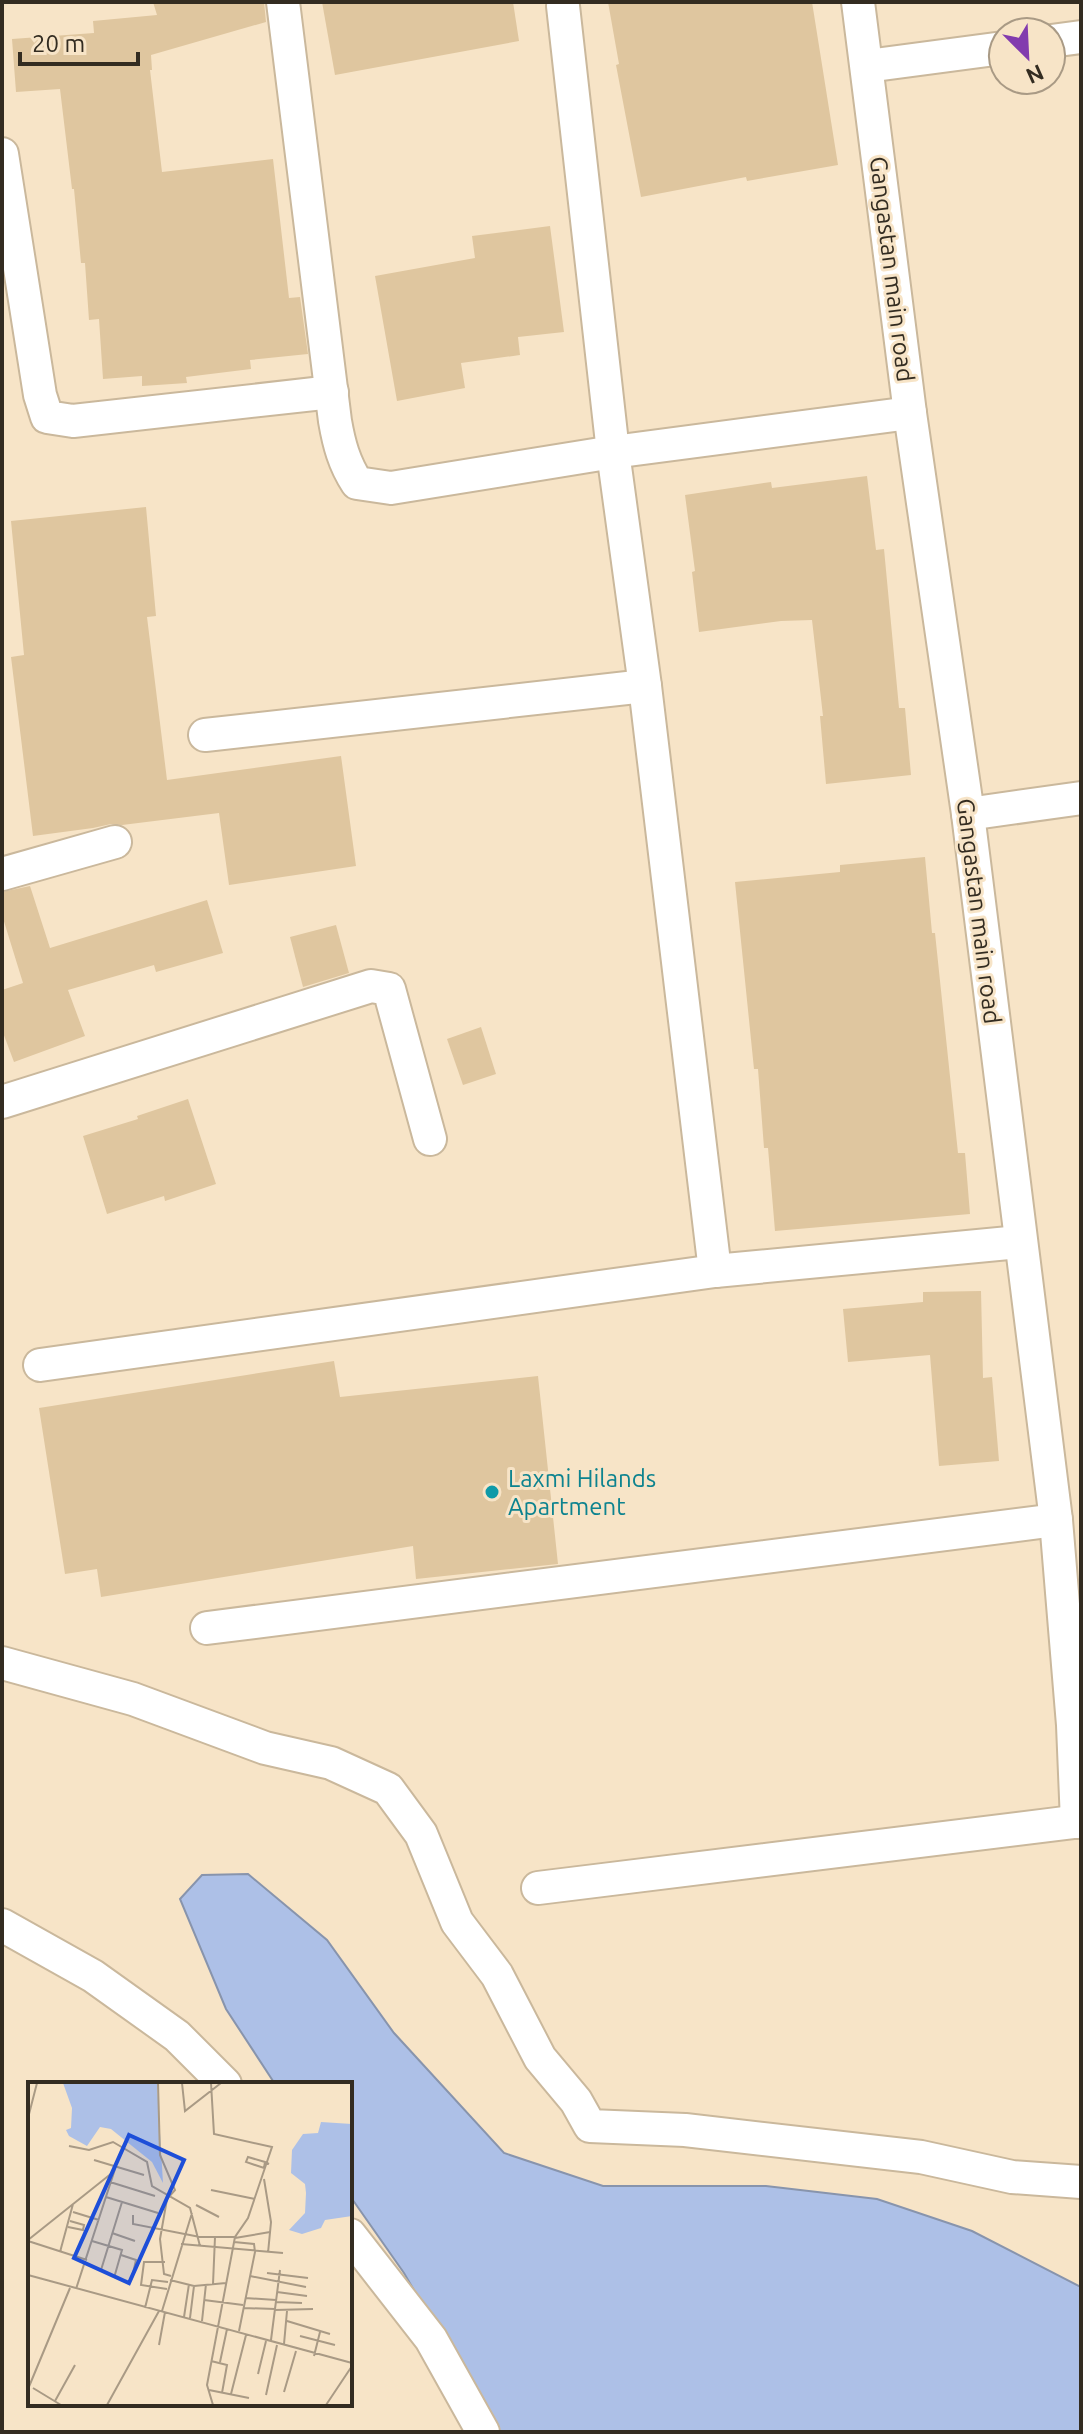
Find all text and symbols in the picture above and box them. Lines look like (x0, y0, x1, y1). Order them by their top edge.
scale bar (20, 16, 138, 66)
north arrow (987, 16, 1067, 96)
text: 20 m (32, 30, 85, 57)
text: N (1023, 60, 1048, 89)
street label: Gangastan main road (865, 155, 919, 383)
street label: Gangastan main road (952, 797, 1006, 1025)
place label: Laxmi Hilands Apartment (508, 1465, 656, 1520)
marker: Laxmi Hilands Apartment (483, 1483, 501, 1501)
inset map (28, 2082, 352, 2406)

